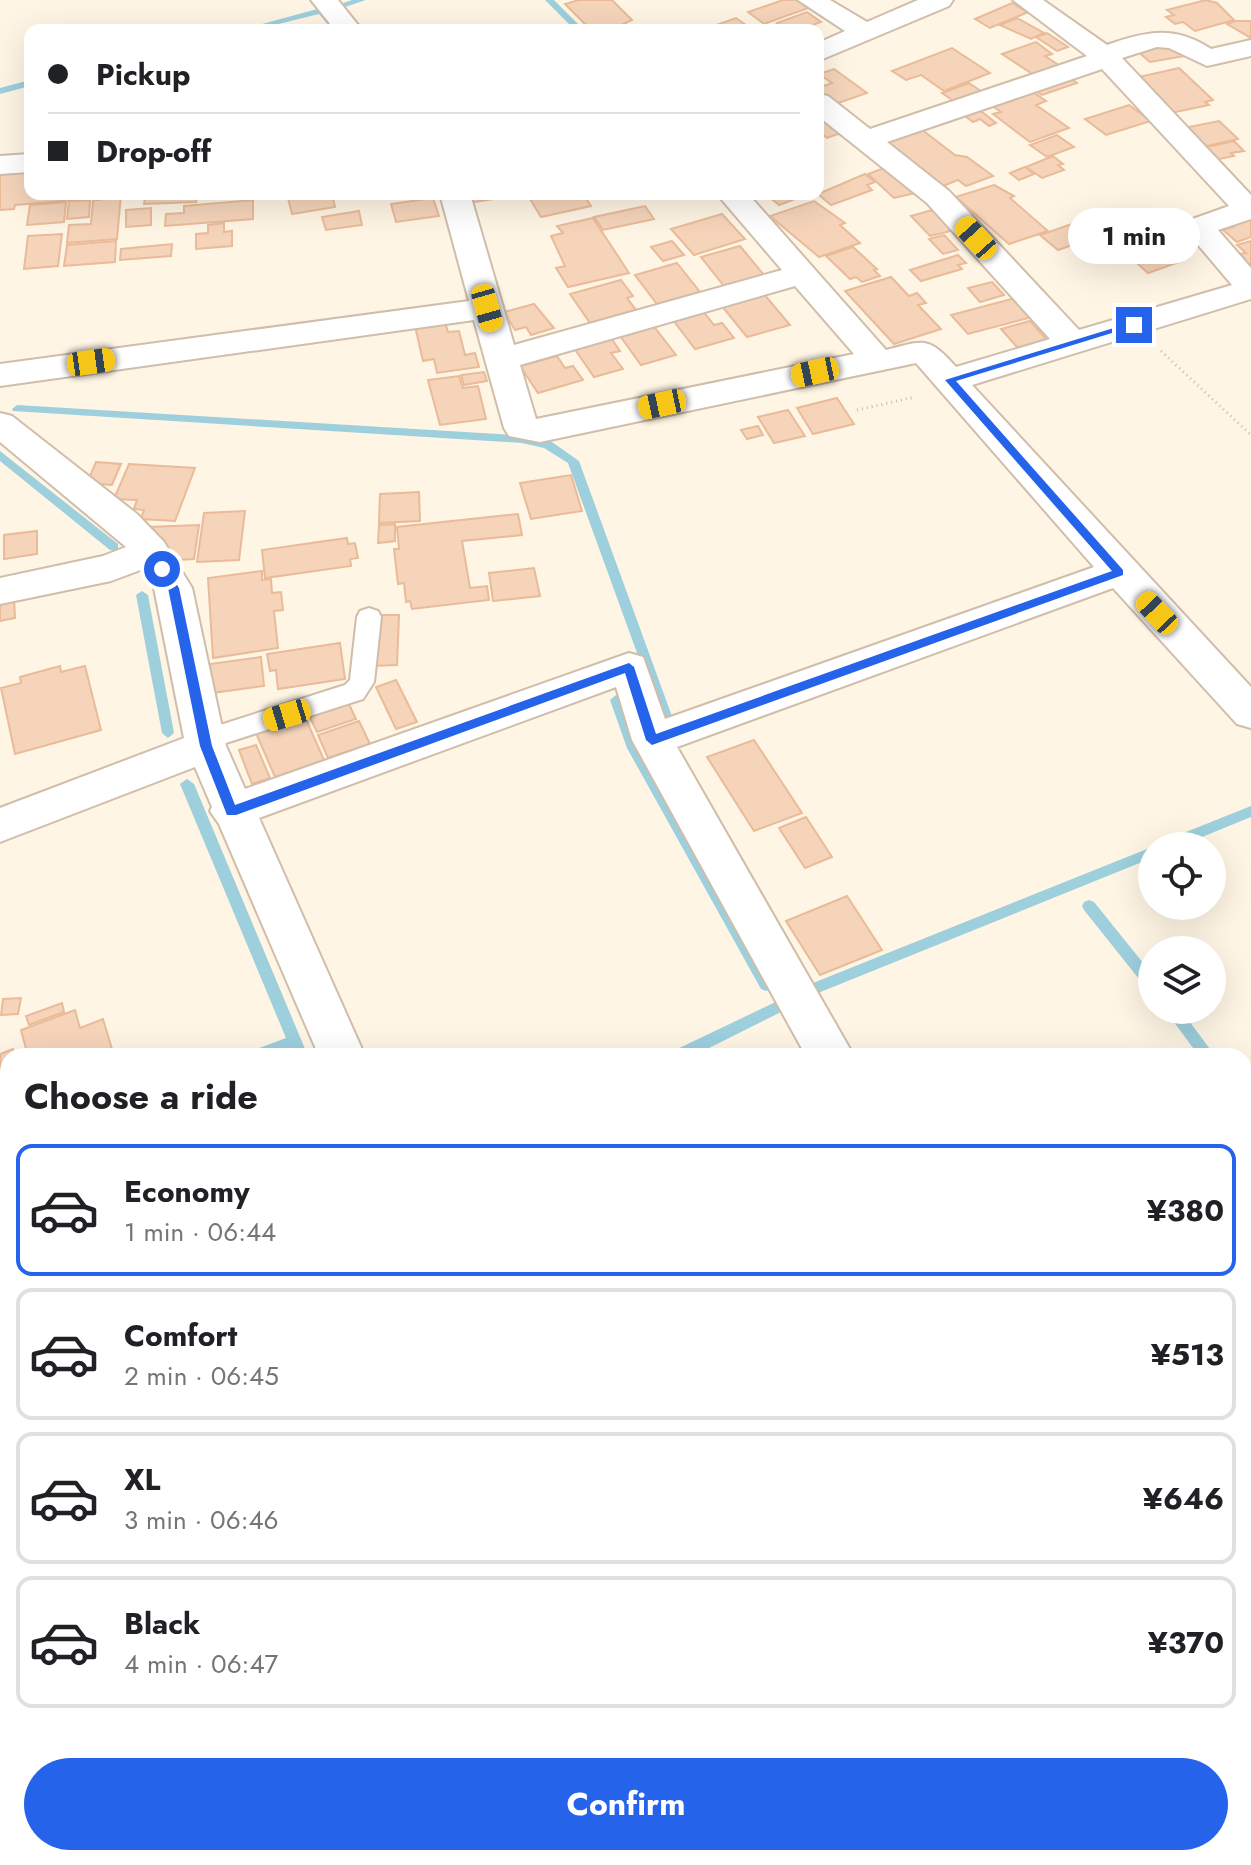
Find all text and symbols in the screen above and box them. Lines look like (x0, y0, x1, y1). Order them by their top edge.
text: Pickup (96, 53, 191, 96)
text: Drop-off (96, 130, 211, 173)
callout: 1 min (1068, 209, 1200, 265)
car (951, 212, 1001, 264)
text: 1 min (1102, 217, 1166, 255)
car (469, 282, 505, 334)
route end (1116, 307, 1152, 343)
car (66, 347, 116, 377)
car (789, 355, 841, 389)
car (636, 387, 688, 421)
route start (144, 551, 180, 587)
car (1132, 587, 1182, 639)
car (261, 697, 313, 733)
map controls (1138, 832, 1226, 1024)
button: locate (1138, 832, 1226, 920)
button: layers (1138, 936, 1226, 1024)
text: Choose a ride (24, 1070, 258, 1122)
text: Economy (124, 1170, 250, 1213)
icon: car (28, 1174, 100, 1246)
text: ¥380 (1147, 1189, 1224, 1232)
text: 1 min · 06:44 (124, 1213, 276, 1251)
text: Comfort (124, 1314, 237, 1357)
icon: car (28, 1318, 100, 1390)
text: ¥513 (1151, 1333, 1224, 1376)
text: 2 min · 06:45 (124, 1357, 279, 1395)
text: XL (124, 1458, 160, 1501)
icon: car (28, 1462, 100, 1534)
text: ¥646 (1143, 1477, 1224, 1520)
text: 3 min · 06:46 (124, 1501, 279, 1539)
text: Black (124, 1602, 200, 1645)
icon: car (28, 1606, 100, 1678)
text: ¥370 (1148, 1621, 1224, 1664)
text: 4 min · 06:47 (124, 1645, 278, 1683)
button: Confirm (24, 1758, 1228, 1850)

